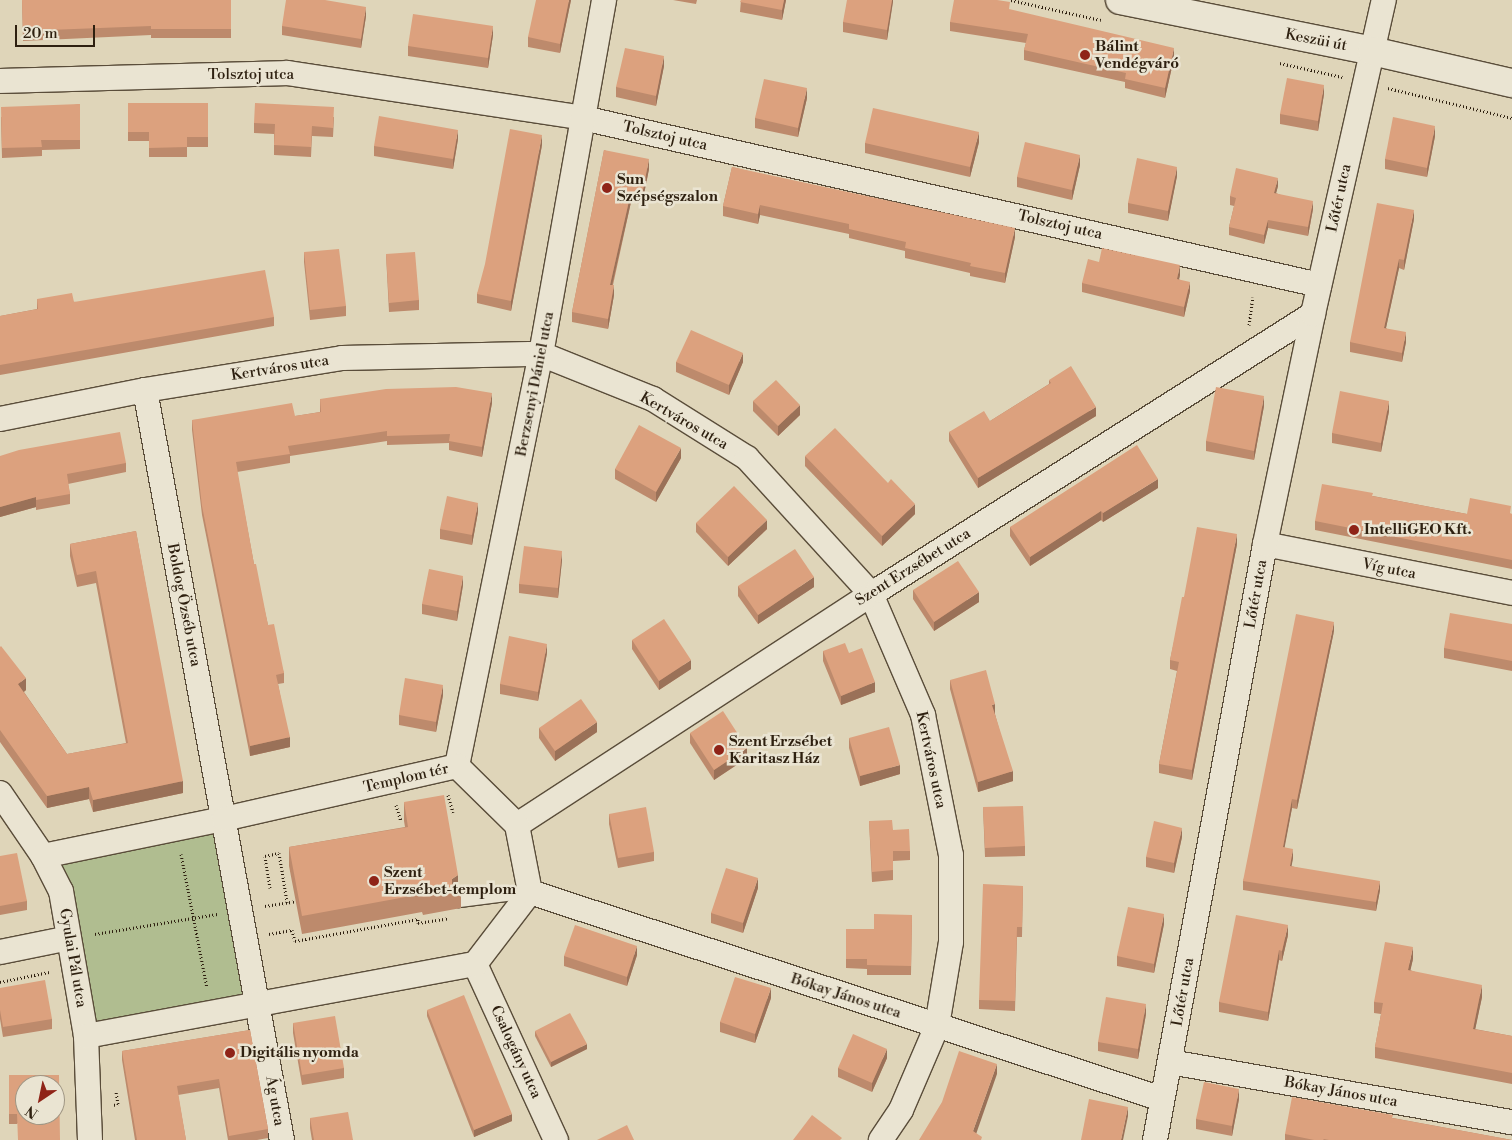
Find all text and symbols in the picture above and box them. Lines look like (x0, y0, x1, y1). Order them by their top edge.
scale bar (18, 15, 98, 47)
text: 20 m (23, 24, 58, 43)
street label: Keszüi út (1284, 25, 1348, 55)
place label: Bálint Vendégváró (1095, 37, 1179, 72)
marker: Bálint Vendégváró (1079, 49, 1091, 61)
street label: Tolsztoj utca (208, 66, 294, 84)
street label: Tolsztoj utca (621, 118, 709, 154)
street label: Lőtér utca (1323, 162, 1355, 234)
place label: Sun Szépségszalon (617, 170, 718, 205)
marker: Sun Szépségszalon (601, 182, 613, 194)
street label: Tolsztoj utca (1016, 207, 1104, 243)
street label: Berzsenyi Dániel utca (512, 310, 558, 458)
street label: Kertváros utca (230, 351, 330, 385)
street label: Kertváros utca (637, 388, 731, 454)
place label: IntelliGEO Kft. (1364, 521, 1471, 539)
street label: Szent Erzsébet utca (852, 524, 974, 610)
marker: IntelliGEO Kft. (1348, 524, 1360, 536)
street label: Boldog Özséb utca (163, 542, 205, 668)
street label: Víg utca (1361, 555, 1417, 583)
street label: Lőtér utca (1241, 558, 1271, 630)
street label: Kertváros utca (912, 710, 950, 810)
place label: Szent Erzsébet Karitasz Ház (729, 732, 832, 767)
marker: Szent Erzsébet Karitasz Ház (713, 744, 725, 756)
street label: Templom tér (362, 759, 450, 797)
place label: Szent Erzsébet-templom (384, 863, 516, 898)
marker: Szent Erzsébet-templom (368, 875, 380, 887)
street label: Gyulai Pál utca (55, 907, 91, 1009)
street label: Lőtér utca (1168, 956, 1198, 1028)
street label: Bókay János utca (789, 970, 903, 1022)
street label: Csalogány utca (487, 1003, 545, 1101)
place label: Digitális nyomda (240, 1044, 359, 1062)
marker: Digitális nyomda (224, 1047, 236, 1059)
street label: Bókay János utca (1283, 1073, 1399, 1111)
north arrow (15, 1075, 65, 1125)
street label: Ág utca (262, 1075, 288, 1127)
text: N (23, 1101, 42, 1122)

